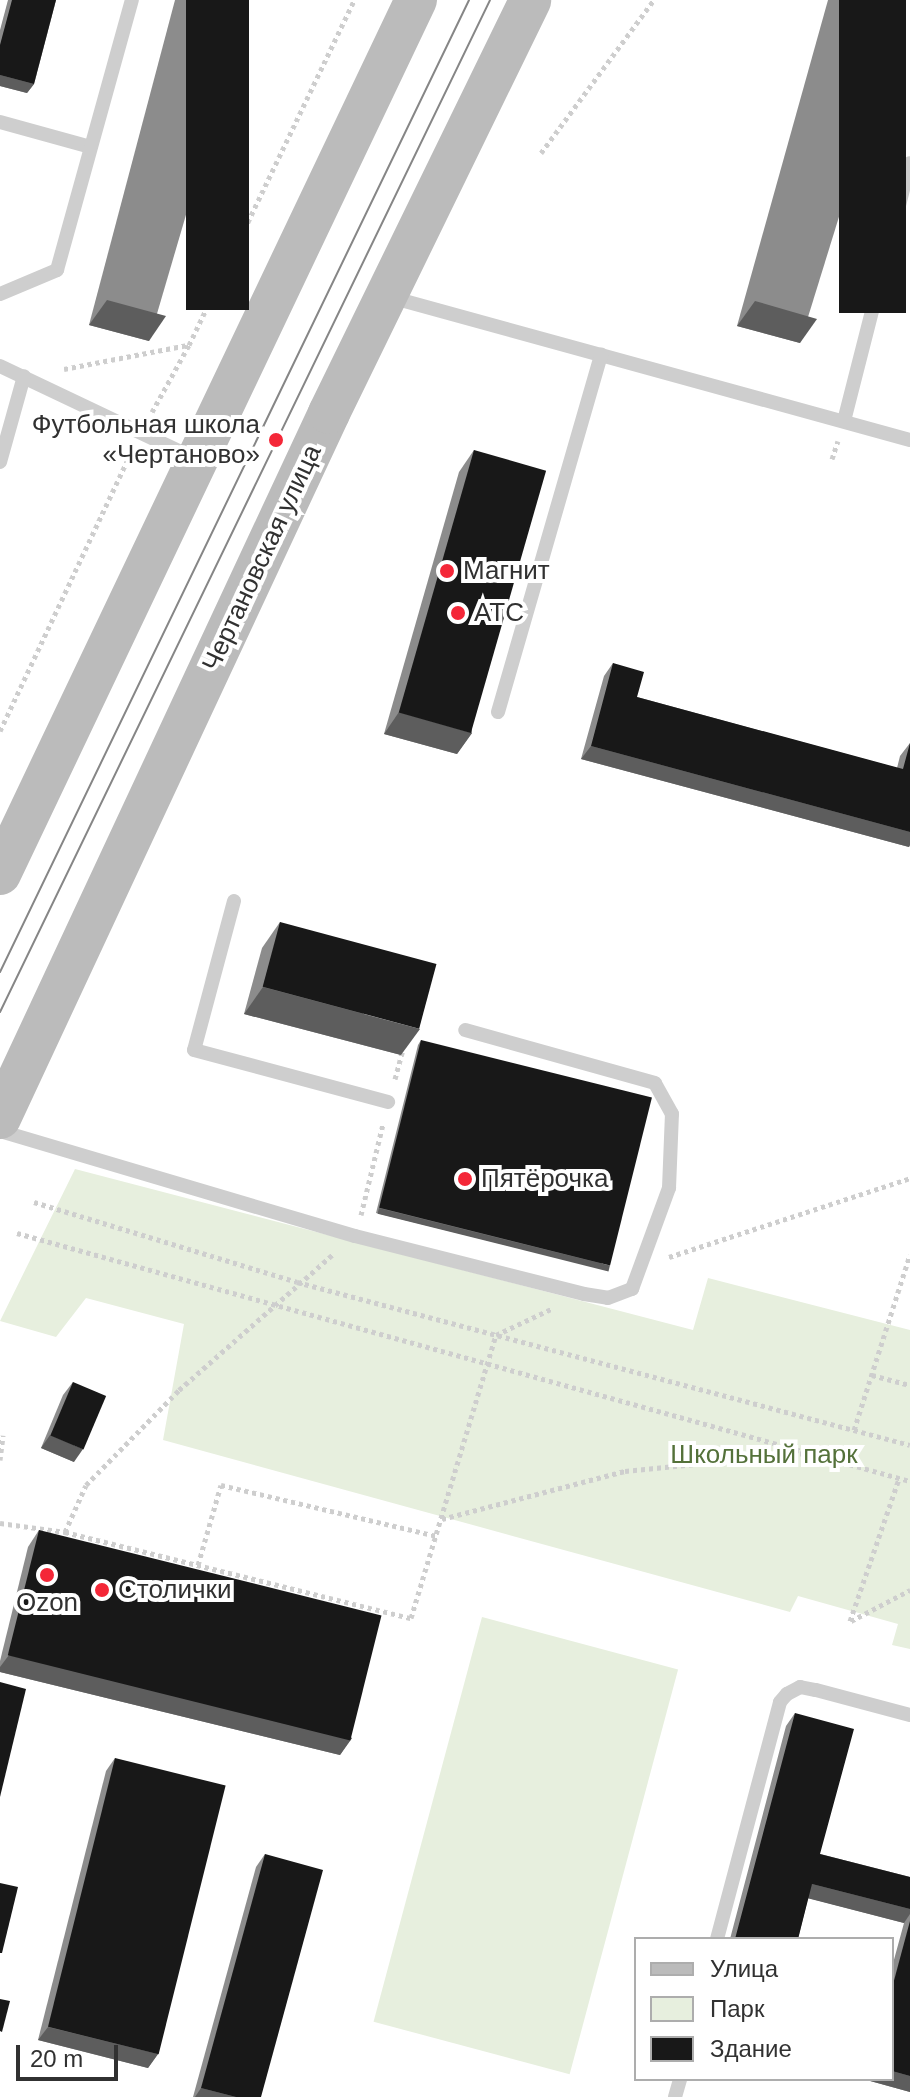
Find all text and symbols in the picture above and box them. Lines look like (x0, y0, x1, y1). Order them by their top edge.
place label: Футбольная школа «Чертаново» (32, 409, 260, 470)
marker: Футбольная школа «Чертаново» (267, 431, 285, 449)
street label: Чертановская улица (196, 440, 328, 676)
place label: Магнит (463, 555, 550, 587)
marker: Магнит (438, 562, 456, 580)
place label: АТС (474, 597, 524, 629)
marker: АТС (449, 604, 467, 622)
place label: Пятёрочка (481, 1163, 608, 1195)
marker: Пятёрочка (456, 1170, 474, 1188)
park label: Школьный парк (670, 1439, 858, 1471)
marker: Ozon (38, 1566, 56, 1584)
place label: Столички (118, 1574, 231, 1606)
marker: Столички (93, 1581, 111, 1599)
place label: Ozon (16, 1587, 78, 1619)
legend (634, 1937, 894, 2081)
text: Улица (710, 1955, 778, 1982)
text: Парк (710, 1995, 764, 2022)
scale bar (20, 2029, 122, 2079)
text: Здание (710, 2035, 792, 2062)
text: 20 m (30, 2045, 83, 2072)

